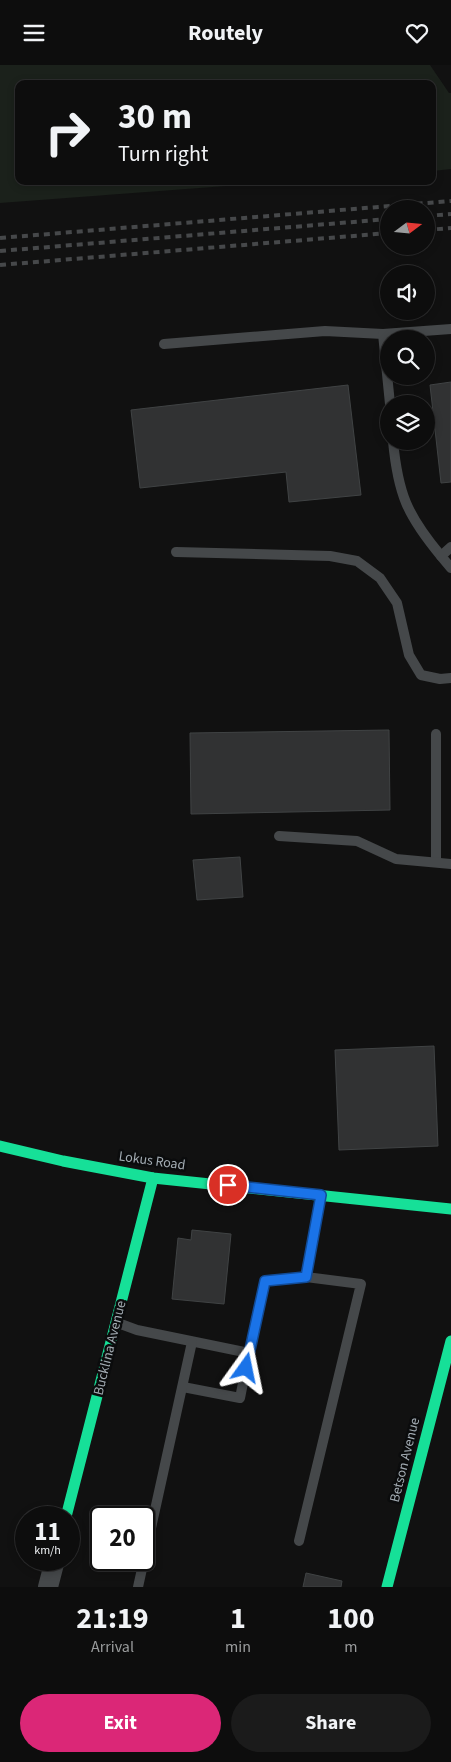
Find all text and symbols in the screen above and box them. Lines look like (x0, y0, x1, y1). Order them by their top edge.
text: Routely (188, 17, 263, 49)
icon: menu (20, 19, 48, 47)
icon: heart (403, 19, 431, 47)
text: 30 m (118, 92, 192, 142)
icon: right (35, 100, 100, 165)
text: Turn right (118, 138, 208, 170)
north arrow (380, 200, 435, 255)
map controls (380, 200, 435, 450)
button: sound (380, 265, 435, 320)
button: search (380, 330, 435, 385)
button: layers (380, 395, 435, 450)
street label: Lokus Road (117, 1146, 187, 1176)
pin (207, 1164, 249, 1206)
icon: arrive (214, 1171, 242, 1199)
street label: Bucklina Avenue (89, 1299, 131, 1397)
position arrow (219, 1341, 271, 1393)
street label: Betson Avenue (385, 1415, 425, 1504)
speed limit sign: 20 (90, 1506, 155, 1571)
text: 11 (34, 1514, 61, 1550)
text: km/h (34, 1542, 61, 1559)
text: 21:19 (76, 1597, 149, 1640)
text: 1 (230, 1597, 246, 1640)
text: 100 (327, 1597, 375, 1640)
text: Arrival (91, 1636, 134, 1658)
text: min (225, 1636, 251, 1658)
text: m (344, 1636, 358, 1658)
button: Exit (20, 1694, 221, 1752)
button: Share (231, 1694, 431, 1752)

